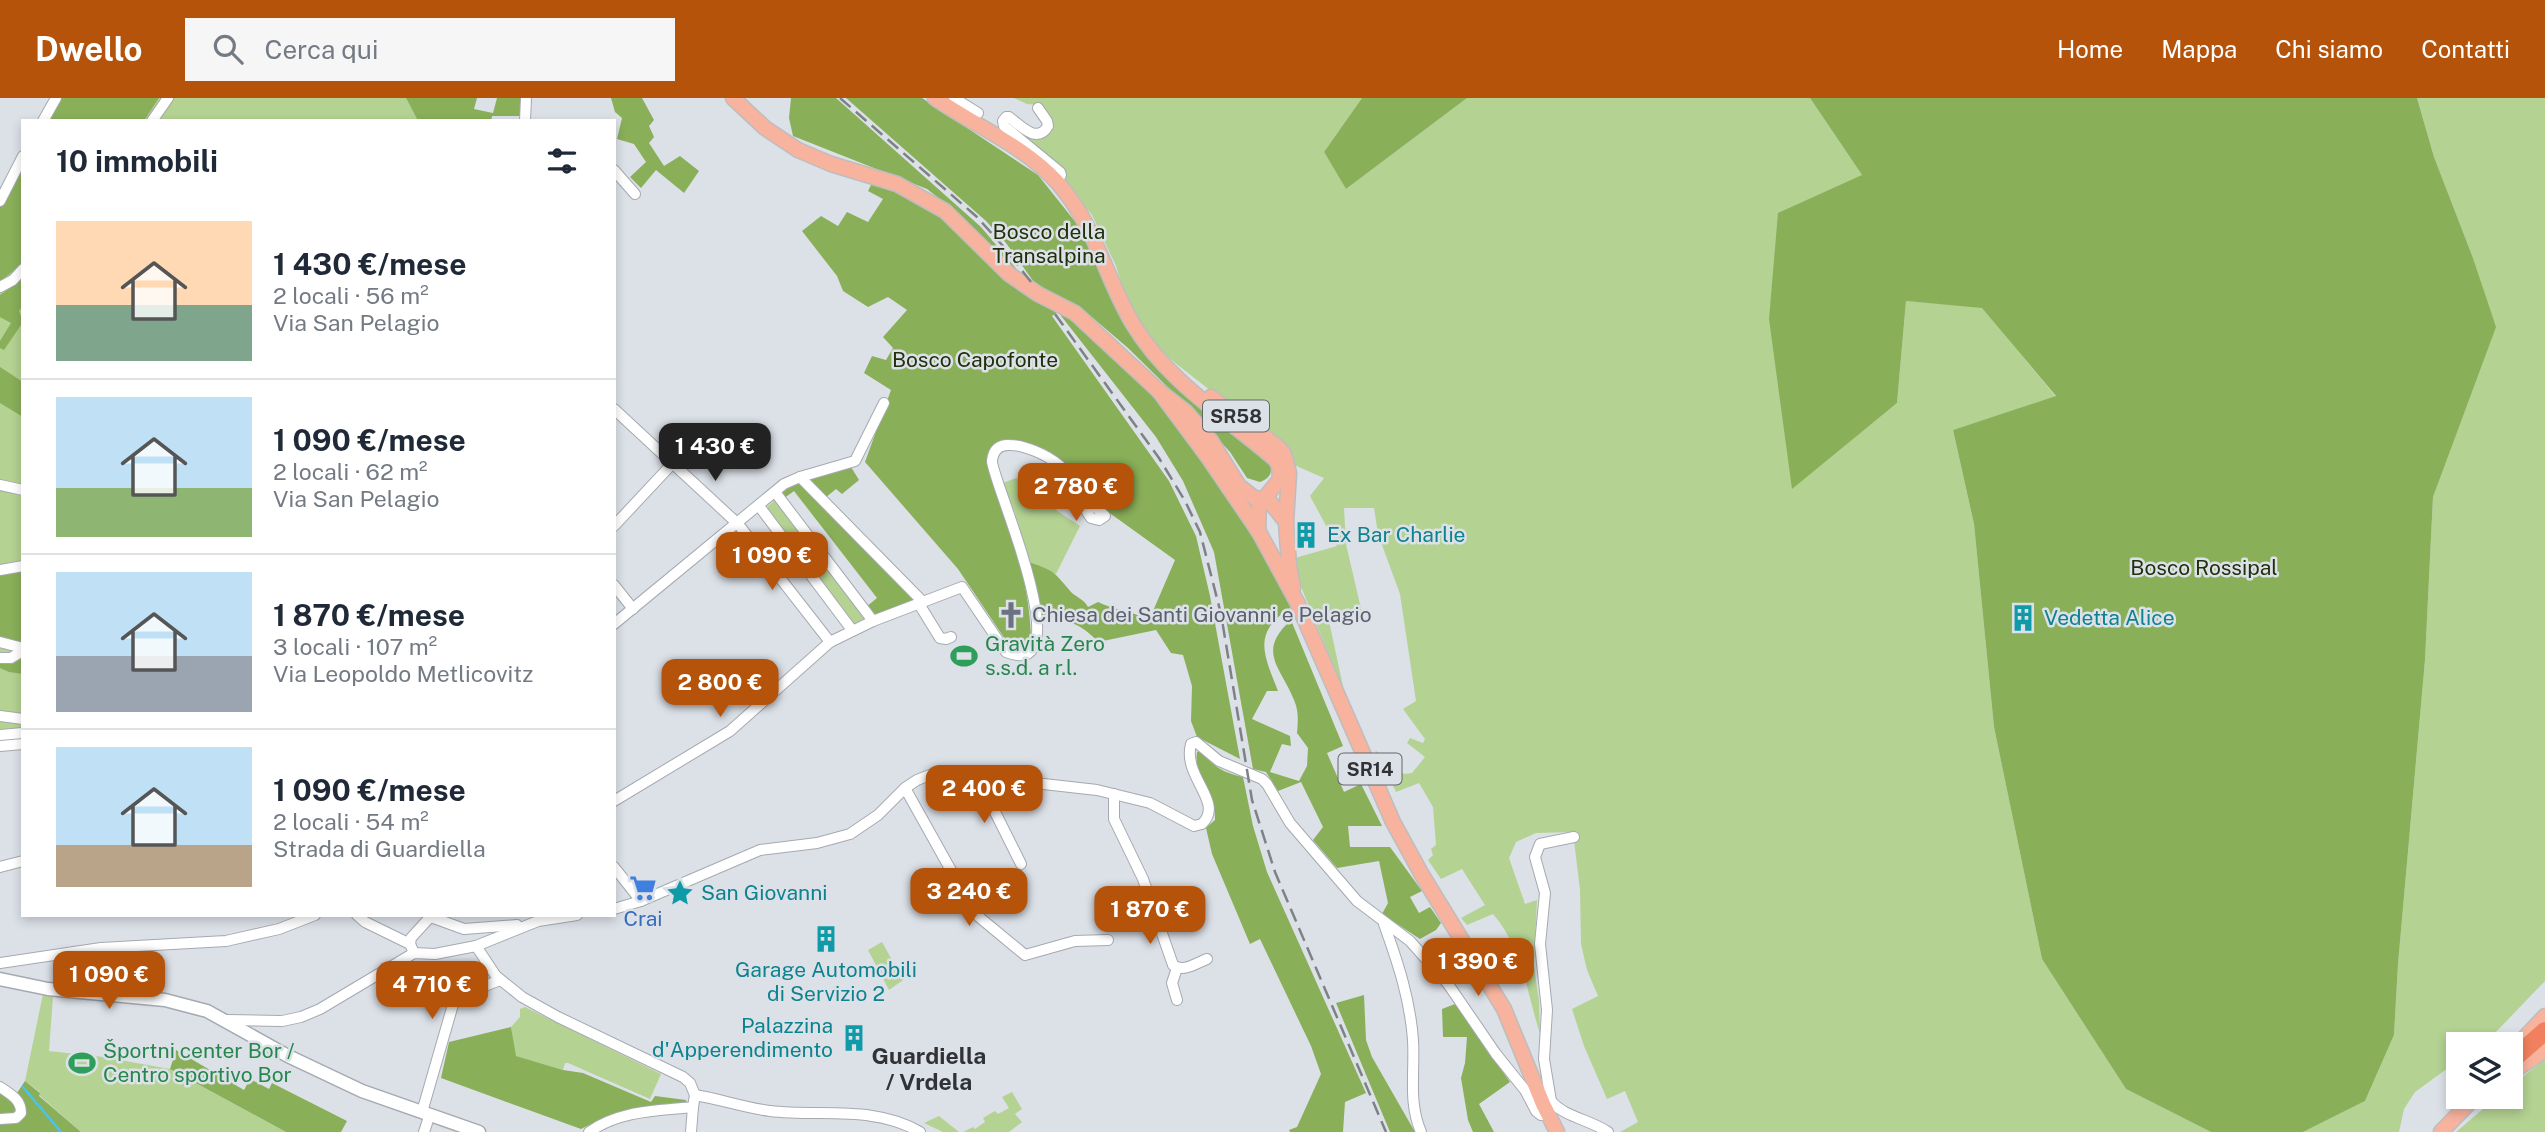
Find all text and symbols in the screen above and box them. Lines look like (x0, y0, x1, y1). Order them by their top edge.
search box (185, 18, 675, 81)
text: Dwello (35, 30, 143, 68)
icon: search (209, 30, 247, 68)
text: Cerca qui (265, 34, 379, 65)
text: Home (2057, 35, 2123, 63)
text: Mappa (2161, 35, 2237, 63)
text: Chi siamo (2275, 35, 2383, 63)
text: Contatti (2421, 35, 2510, 63)
icon: filters (543, 142, 581, 180)
text: 10 immobili (56, 143, 218, 179)
park label: Bosco della Transalpina (992, 219, 1106, 268)
text: 1 430 €/mese (273, 246, 466, 282)
icon: home (112, 249, 196, 333)
text: 2 locali · 56 m² (273, 282, 429, 309)
text: Via San Pelagio (273, 309, 439, 336)
park label: Bosco Capofonte (892, 347, 1058, 372)
road number: SR58 (1203, 400, 1269, 432)
text: 1 090 €/mese (273, 422, 466, 458)
pin: 1 430 € (650, 424, 780, 483)
icon: home (112, 425, 196, 509)
text: 1 430 € (675, 432, 755, 459)
text: 2 locali · 62 m² (273, 458, 428, 485)
pin: 2 780 € (1011, 464, 1141, 523)
text: 2 780 € (1034, 472, 1118, 499)
text: Via San Pelagio (273, 485, 439, 512)
building icon: Ex Bar Charlie (1291, 520, 1321, 550)
place label: Ex Bar Charlie (1327, 522, 1466, 547)
pin: 1 090 € (707, 532, 837, 592)
text: 1 090 € (732, 541, 812, 568)
park label: Bosco Rossipal (2130, 555, 2278, 580)
text: 1 870 €/mese (273, 597, 465, 633)
icon: home (112, 600, 196, 684)
church icon: Chiesa dei Santi Giovanni e Pelagio (996, 600, 1026, 630)
place label: Chiesa dei Santi Giovanni e Pelagio (1032, 602, 1372, 627)
building icon: Vedetta Alice (2008, 603, 2038, 633)
place label: Vedetta Alice (2044, 605, 2175, 630)
place label: Gravità Zero s.s.d. a r.l. (985, 631, 1105, 680)
text: 3 locali · 107 m² (273, 633, 437, 660)
sports icon: Gravità Zero s.s.d. a r.l. (949, 641, 979, 671)
text: Via Leopoldo Metlicovitz (273, 660, 533, 687)
pin: 2 800 € (655, 660, 785, 719)
text: 2 800 € (678, 668, 762, 695)
road number: SR14 (1338, 754, 1402, 784)
pin: 2 400 € (919, 766, 1049, 825)
text: 1 090 €/mese (273, 772, 466, 808)
text: 2 400 € (942, 774, 1026, 801)
icon: home (112, 775, 196, 859)
text: 2 locali · 54 m² (273, 808, 429, 835)
text: Strada di Guardiella (273, 835, 486, 862)
pin: 3 240 € (904, 868, 1034, 928)
supermarket icon: Crai (628, 873, 658, 903)
text: 3 240 € (926, 877, 1012, 904)
place icon: San Giovanni (665, 878, 695, 908)
place label: San Giovanni (701, 880, 827, 905)
pin: 1 870 € (1085, 886, 1215, 946)
text: 1 870 € (1110, 895, 1190, 922)
place label: Crai (623, 906, 663, 931)
building icon: Garage Automobili di Servizio 2 (811, 924, 841, 954)
pin: 1 390 € (1413, 939, 1543, 998)
text: 1 390 € (1438, 947, 1518, 974)
pin: 1 090 € (44, 951, 174, 1011)
place label: Garage Automobili di Servizio 2 (735, 957, 917, 1006)
text: 1 090 € (69, 960, 149, 987)
pin: 4 710 € (367, 962, 497, 1021)
text: 4 710 € (392, 970, 472, 997)
place label: Palazzina d'Apperendimento (652, 1013, 833, 1062)
building icon: Palazzina d'Apperendimento (839, 1023, 869, 1053)
map controls (2446, 1032, 2523, 1109)
button: layers (2446, 1032, 2523, 1109)
place label: Športni center Bor / Centro sportivo Bor (103, 1038, 295, 1087)
district label: Guardiella / Vrdela (872, 1042, 986, 1095)
sports icon: Športni center Bor / Centro sportivo Bor (67, 1048, 97, 1078)

